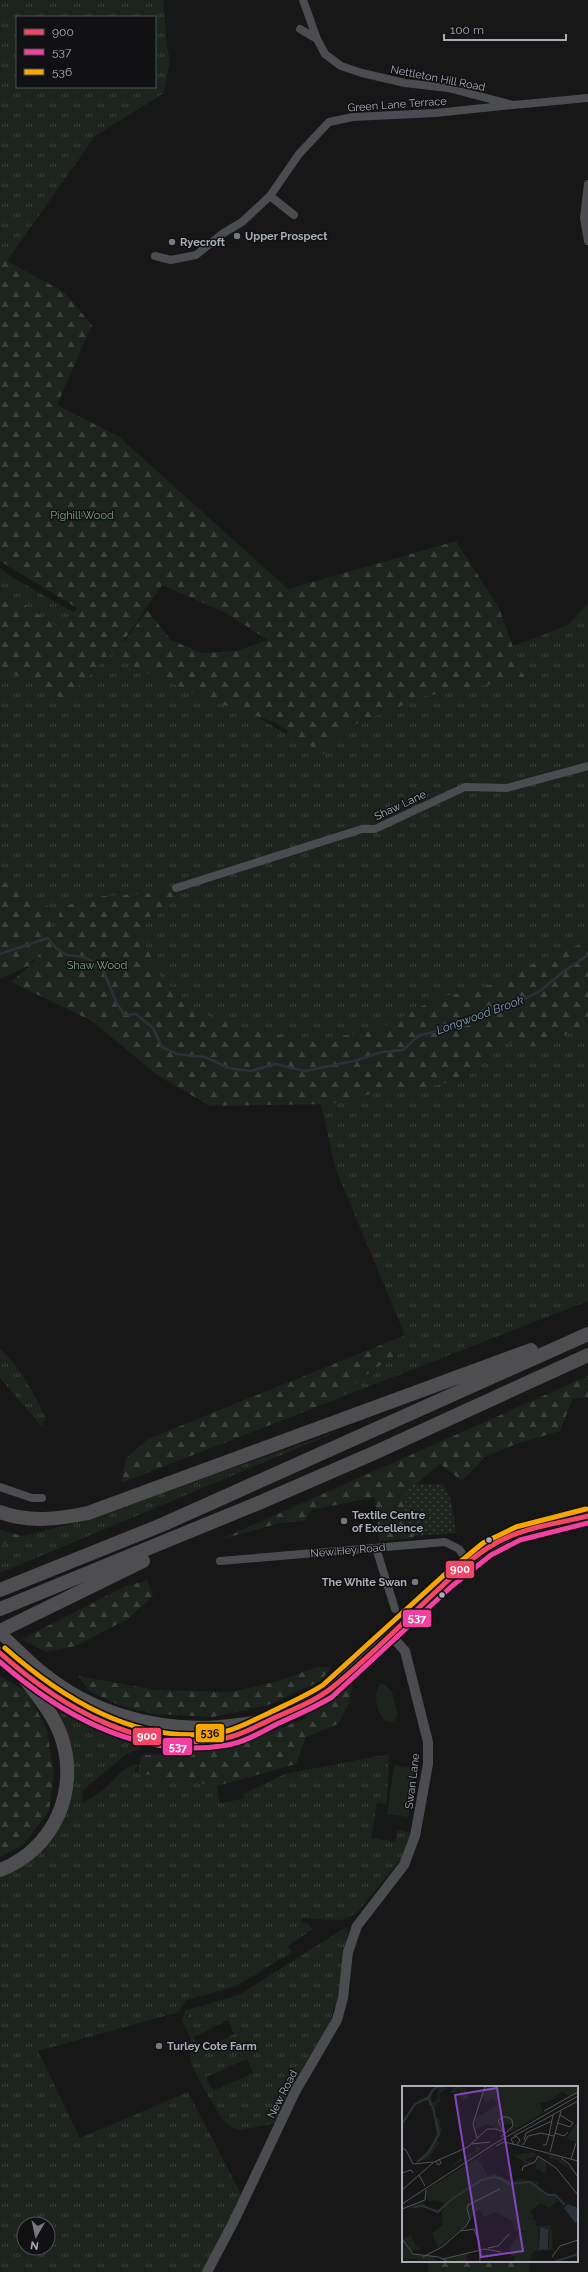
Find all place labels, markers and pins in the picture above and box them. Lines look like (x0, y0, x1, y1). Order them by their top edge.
place label: Upper Prospect (245, 230, 328, 243)
marker: Upper Prospect (232, 231, 242, 241)
place label: Ryecroft (180, 236, 226, 249)
marker: Ryecroft (167, 237, 177, 247)
place label: Textile Centre of Excellence (352, 1509, 426, 1535)
marker: Textile Centre of Excellence (339, 1516, 349, 1526)
unlabelled marker (484, 1535, 494, 1545)
place label: The White Swan (322, 1576, 407, 1589)
marker: The White Swan (410, 1577, 420, 1587)
unlabelled marker (437, 1590, 447, 1600)
place label: Turley Cote Farm (167, 2040, 257, 2053)
marker: Turley Cote Farm (154, 2041, 164, 2051)

